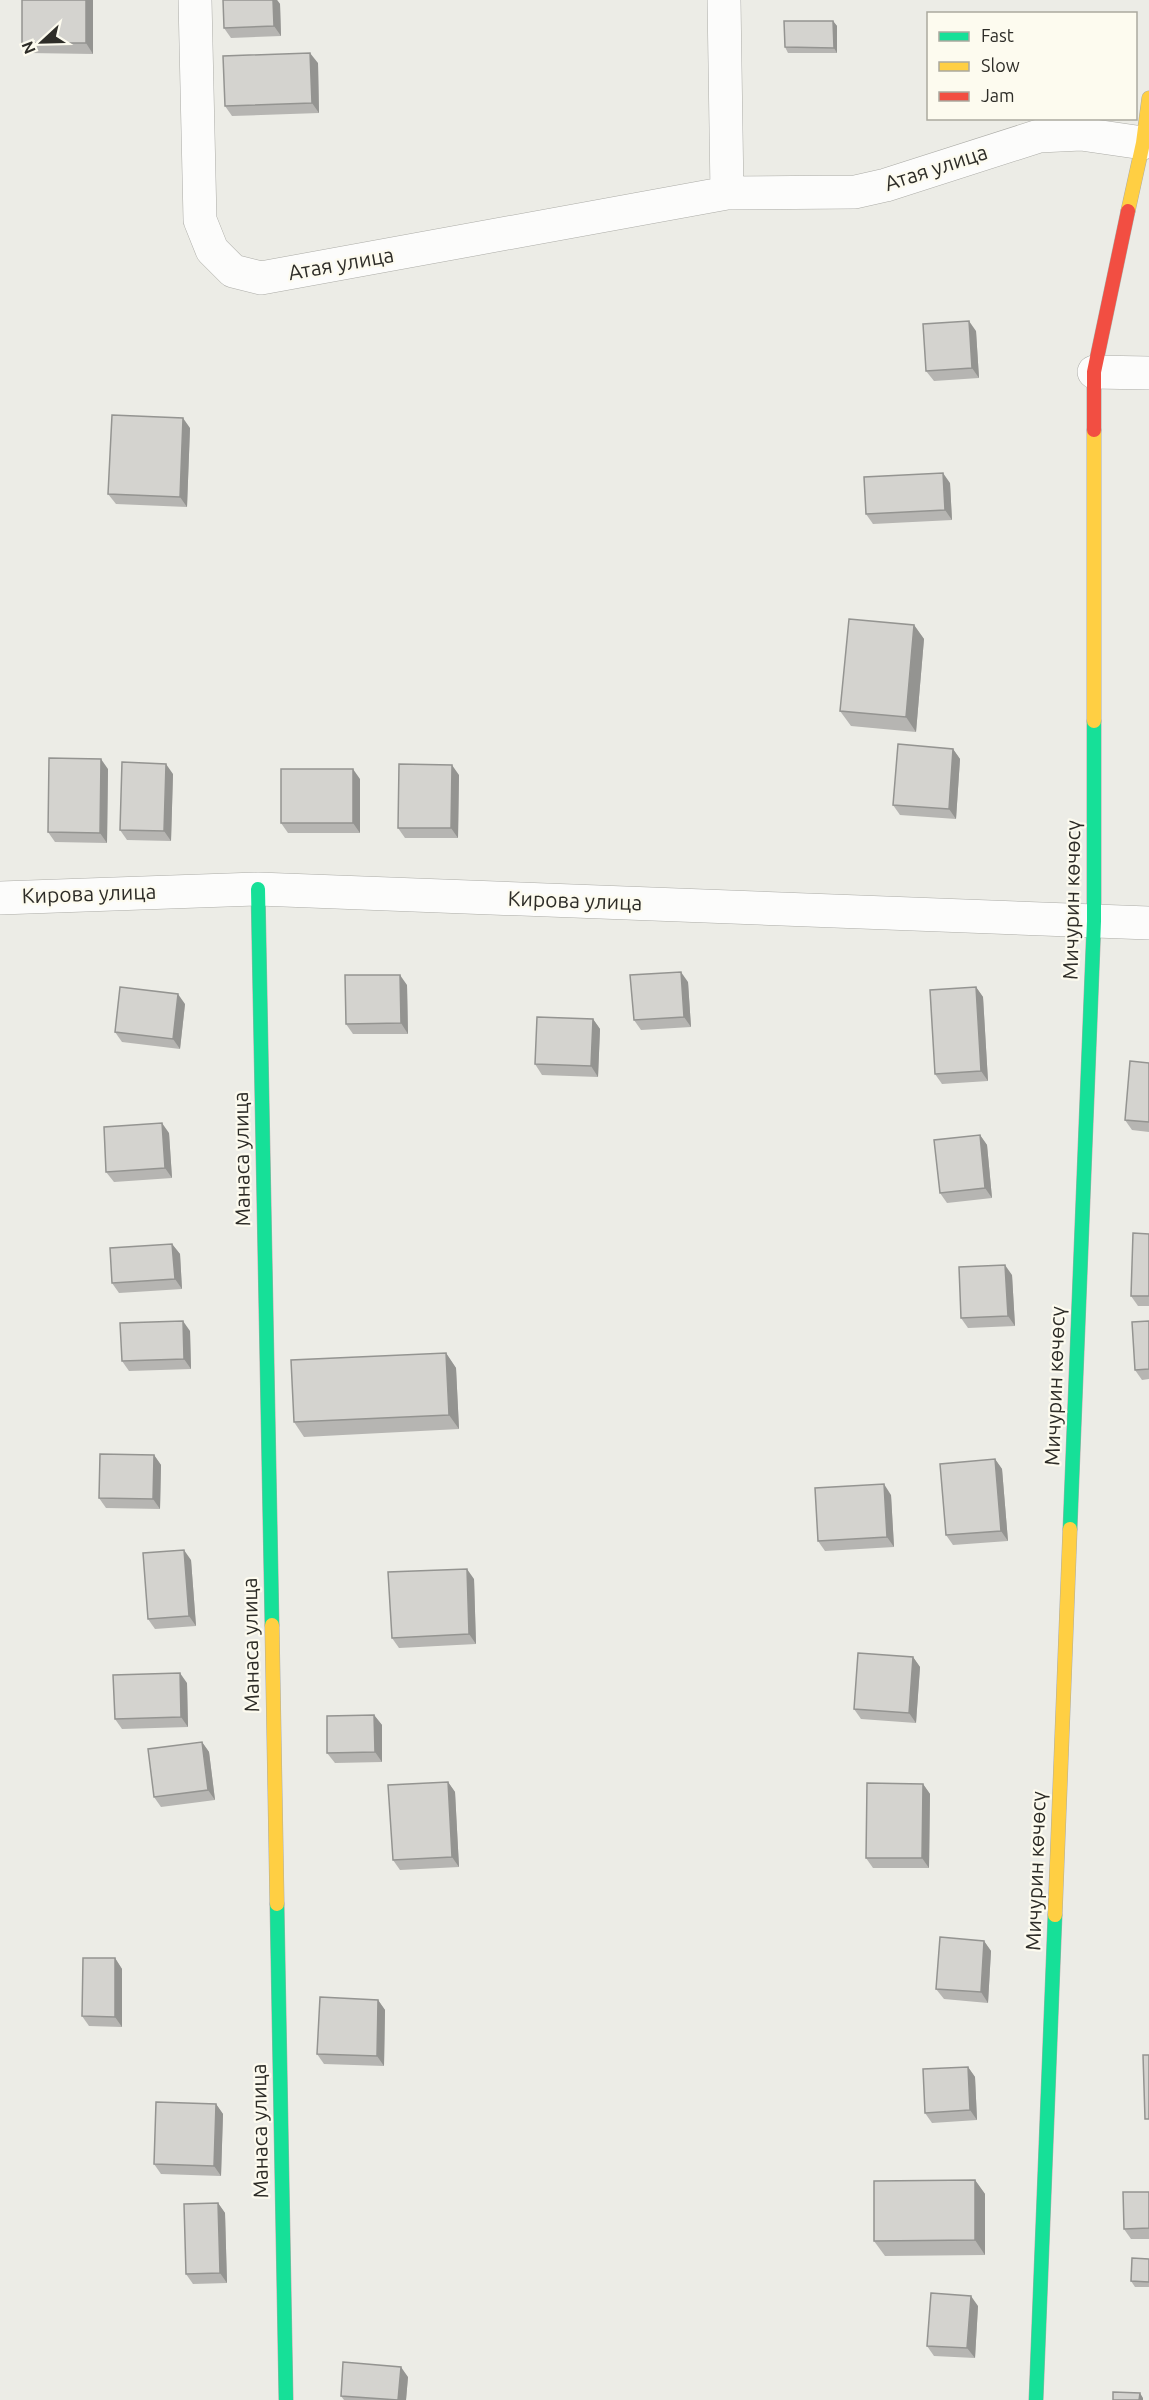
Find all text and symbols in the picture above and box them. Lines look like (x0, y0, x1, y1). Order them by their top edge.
north arrow (12, 12, 72, 72)
legend (927, 12, 1137, 120)
text: Fast (981, 25, 1014, 45)
text: N (18, 39, 39, 57)
text: Slow (981, 55, 1020, 75)
text: Jam (981, 85, 1015, 105)
street label: Атая улица (881, 139, 990, 195)
street label: Атая улица (286, 242, 395, 284)
street label: Мичурин көчөсү (1058, 820, 1084, 980)
street label: Кирова улица (21, 879, 157, 907)
street label: Кирова улица (507, 886, 643, 914)
street label: Манаса улица (228, 1091, 254, 1227)
street label: Мичурин көчөсү (1039, 1306, 1069, 1466)
street label: Манаса улица (237, 1577, 263, 1713)
street label: Мичурин көчөсү (1020, 1791, 1050, 1951)
street label: Манаса улица (246, 2063, 272, 2199)

